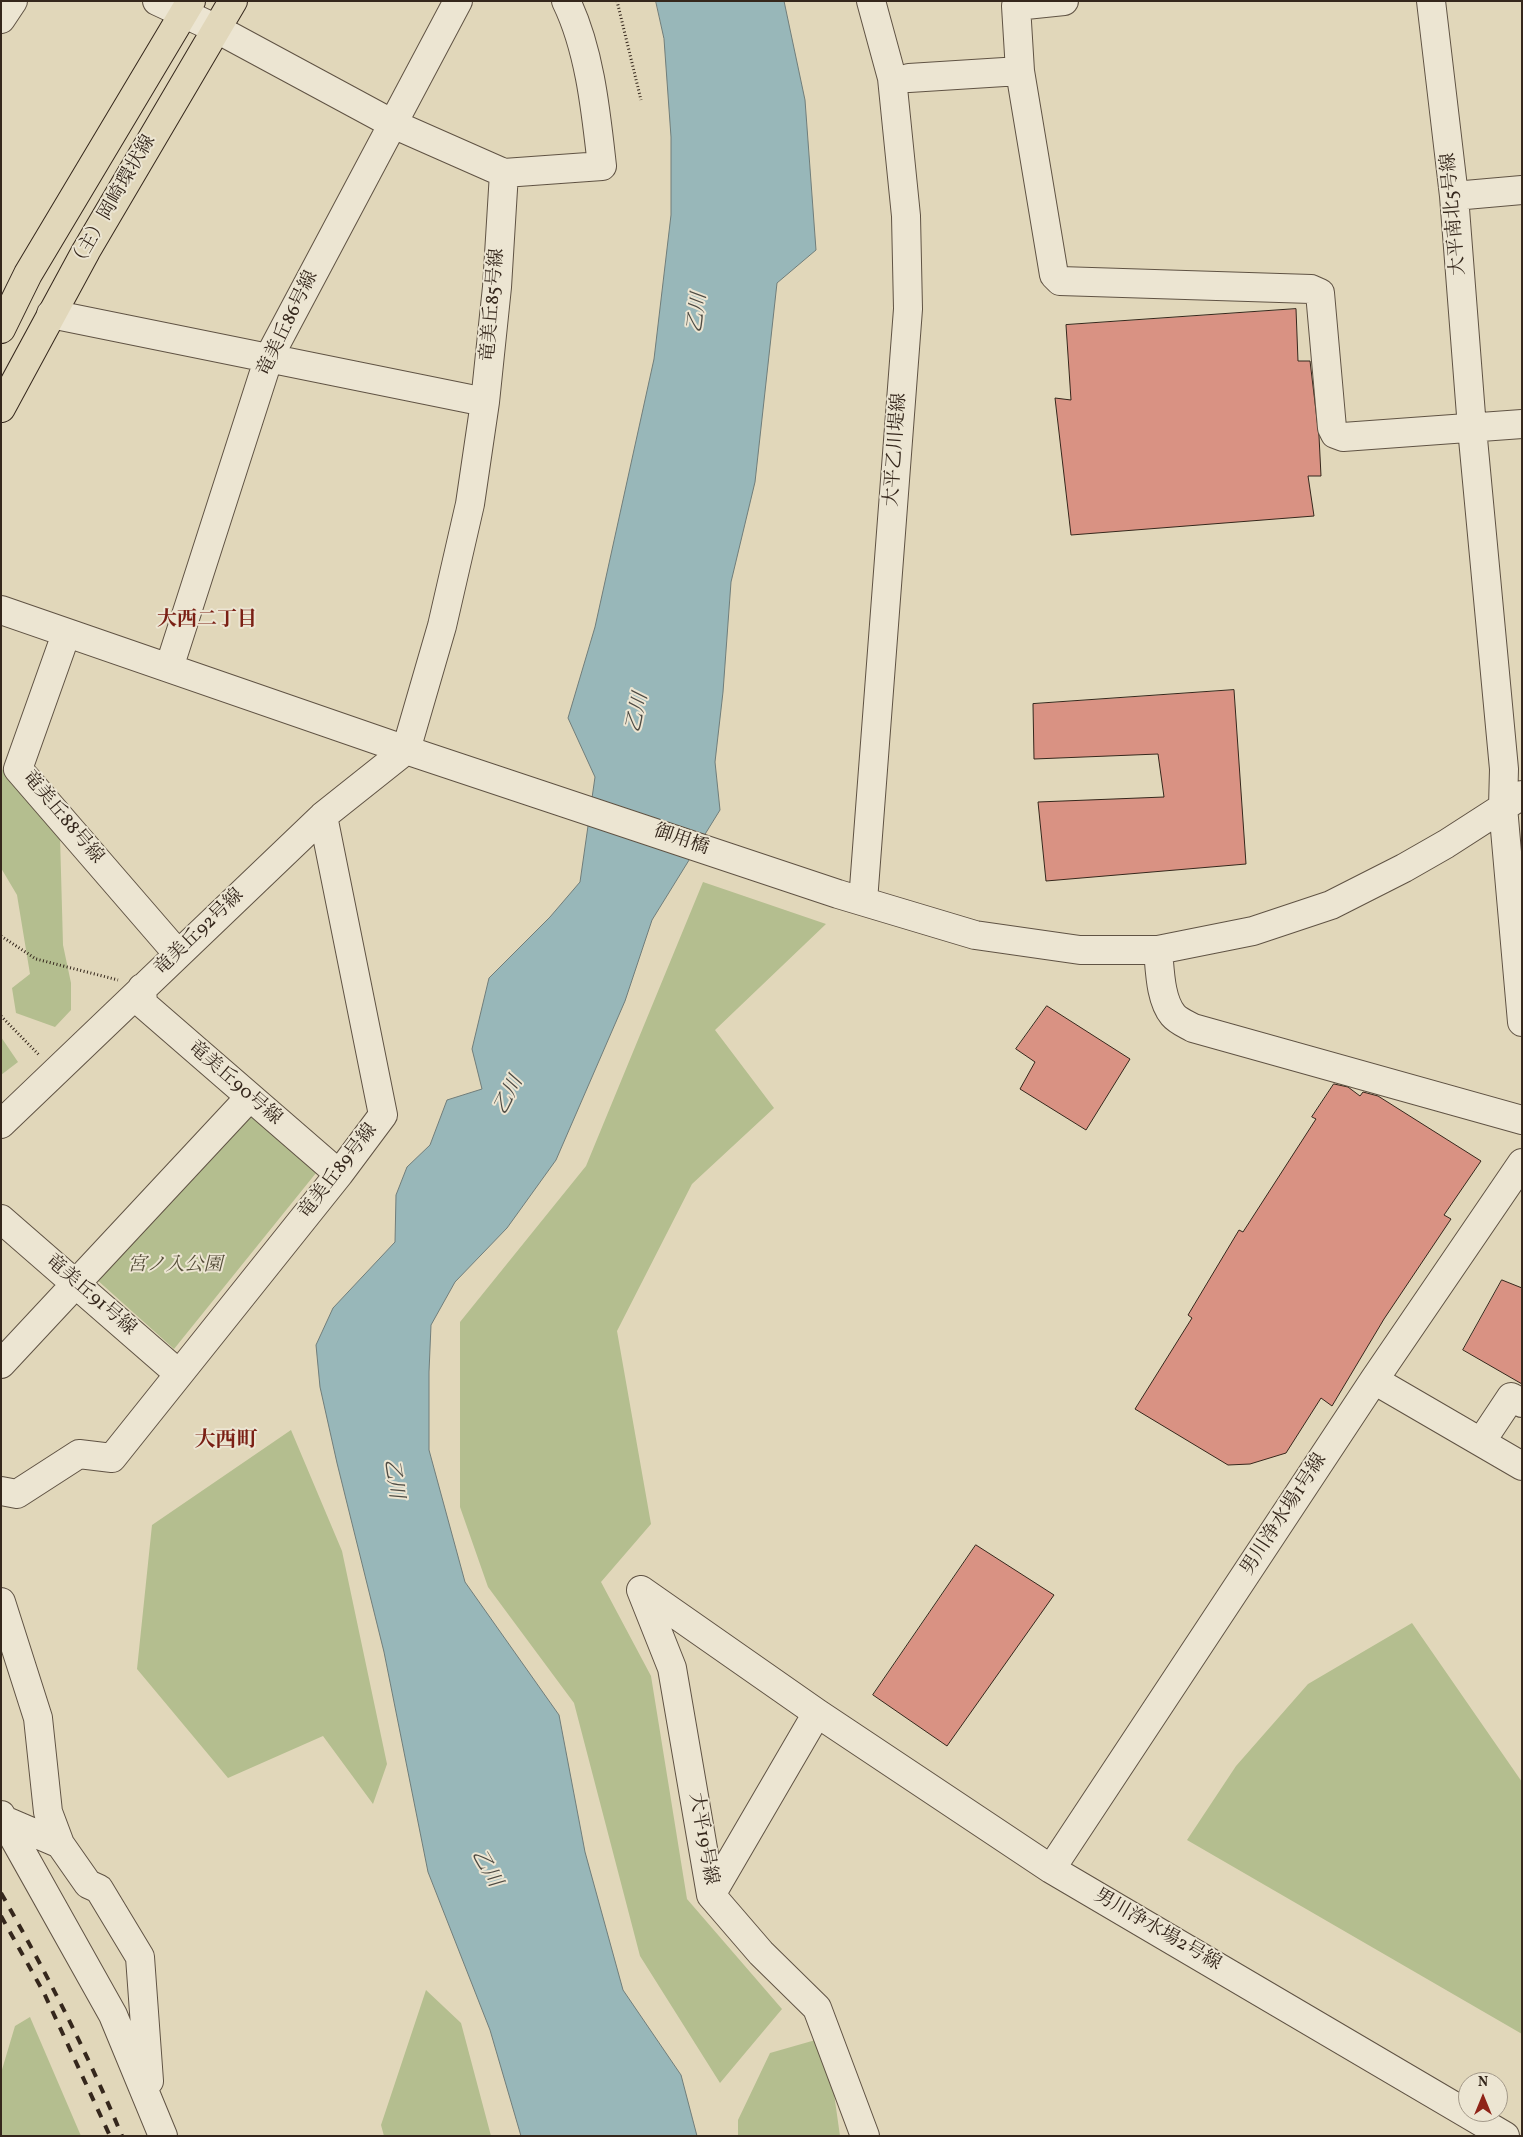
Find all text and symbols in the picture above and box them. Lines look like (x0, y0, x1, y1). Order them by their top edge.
street label: （主）岡崎環状線 (66, 131, 162, 275)
street label: 大平南北5号線 (1438, 152, 1472, 276)
street label: 竜美丘85号線 (478, 247, 510, 363)
street label: 竜美丘86号線 (254, 268, 324, 380)
water label: 乙川 (685, 292, 713, 334)
street label: 大平乙川堤線 (882, 392, 912, 508)
district label: 大西二丁目 (157, 609, 257, 633)
water label: 乙川 (623, 691, 655, 735)
street label: 竜美丘88号線 (17, 767, 107, 869)
street label: 御用橋 (650, 821, 712, 861)
street label: 竜美丘92号線 (151, 885, 249, 981)
street label: 竜美丘90号線 (182, 1037, 286, 1131)
water label: 乙川 (490, 1073, 530, 1119)
street label: 竜美丘89号線 (295, 1120, 383, 1224)
street label: 竜美丘91号線 (40, 1251, 140, 1341)
park label: 宮ノ入公園 (128, 1256, 222, 1278)
district label: 大西町 (195, 1429, 257, 1455)
street label: 男川浄水場1号線 (1237, 1450, 1333, 1580)
water label: 乙川 (377, 1457, 407, 1501)
street label: 大平19号線 (683, 1791, 721, 1887)
water label: 乙川 (465, 1846, 505, 1892)
street label: 男川浄水場2号線 (1089, 1885, 1225, 1977)
north arrow (1458, 2072, 1508, 2122)
text: N (1478, 2073, 1488, 2092)

